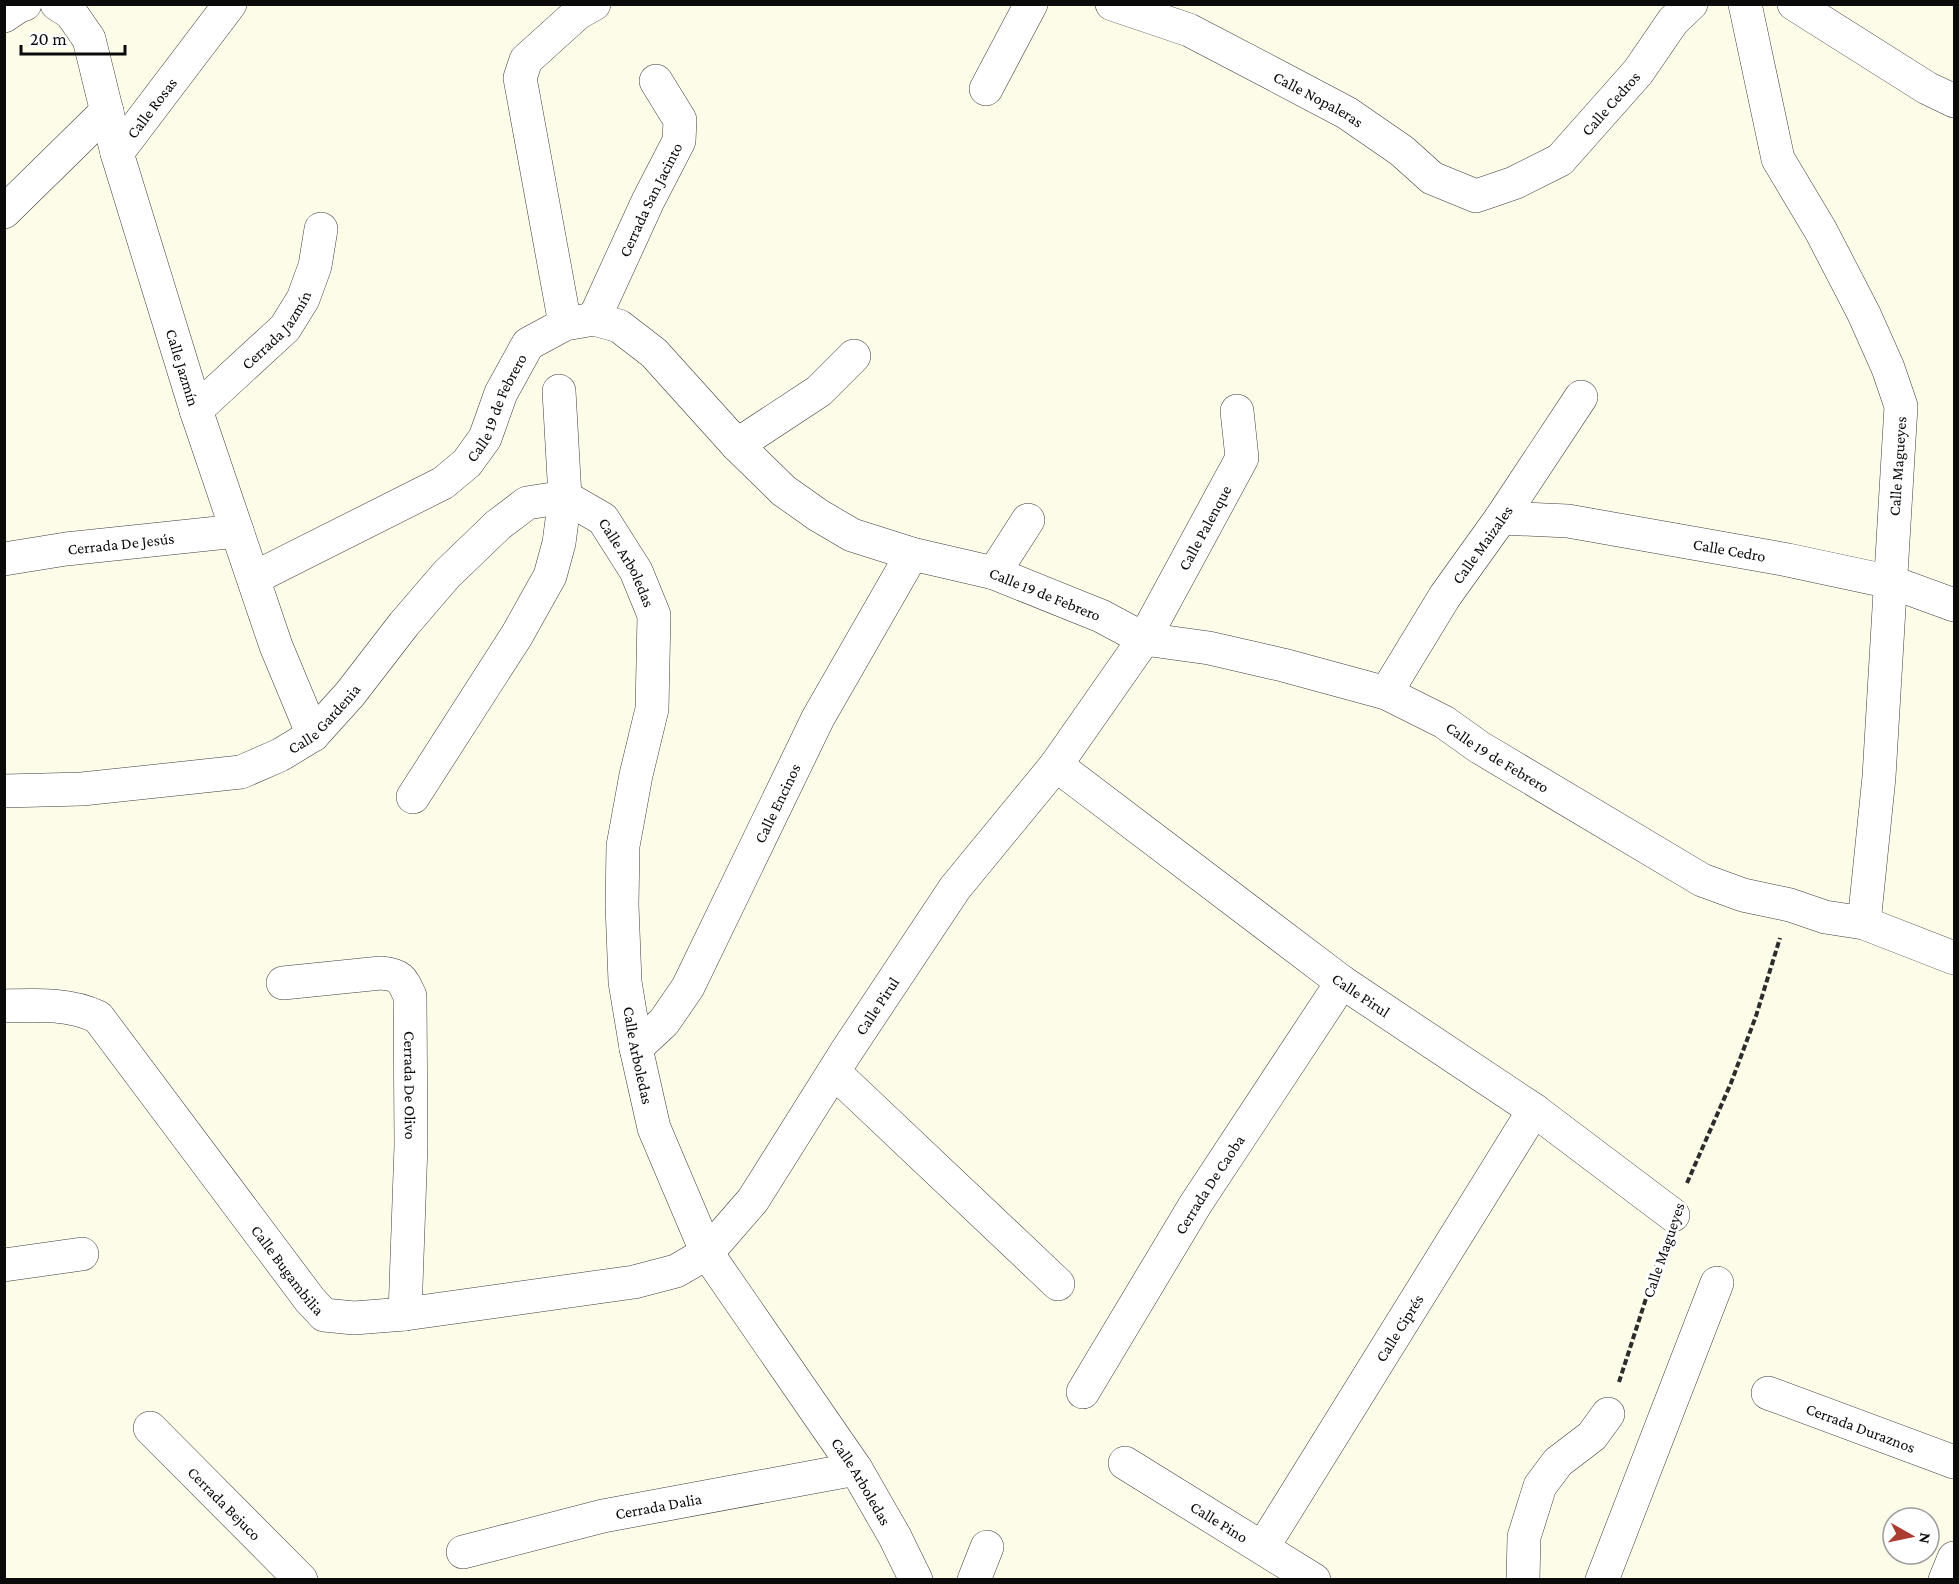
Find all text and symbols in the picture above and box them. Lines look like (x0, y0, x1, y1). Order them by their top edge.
scale bar (21, 18, 124, 56)
text: 20 m (30, 29, 67, 49)
street label: Calle Nopaleras (1271, 68, 1366, 131)
street label: Calle Cedros (1578, 68, 1643, 139)
street label: Calle Rosas (123, 74, 180, 142)
street label: Cerrada San Jacinto (616, 140, 686, 259)
street label: Cerrada Jazmín (238, 288, 314, 373)
street label: Calle Jazmín (163, 327, 202, 409)
street label: Calle 19 de Febrero (463, 351, 530, 465)
street label: Calle Magueyes (1886, 416, 1910, 516)
street label: Calle Palenque (1175, 482, 1235, 573)
street label: Calle Maizales (1449, 502, 1516, 587)
street label: Calle Arboledas (595, 515, 658, 610)
street label: Cerrada De Jesús (67, 530, 175, 558)
street label: Calle Cedro (1692, 535, 1767, 565)
street label: Calle 19 de Febrero (987, 564, 1103, 624)
street label: Calle Gardenia (285, 680, 364, 757)
street label: Calle 19 de Febrero (1443, 718, 1552, 796)
street label: Calle Encinos (751, 761, 804, 846)
street label: Calle Pirul (1329, 970, 1393, 1020)
street label: Calle Pirul (852, 974, 902, 1038)
street label: Calle Arboledas (620, 1005, 656, 1106)
street label: Cerrada De Olivo (401, 1031, 419, 1140)
street label: Cerrada De Caoba (1172, 1131, 1248, 1237)
street label: Calle Magueyes (1639, 1200, 1689, 1300)
street label: Calle Bugambilia (248, 1222, 328, 1319)
street label: Calle Ciprés (1372, 1291, 1427, 1365)
street label: Cerrada Duraznos (1804, 1400, 1918, 1456)
street label: Calle Arboledas (828, 1435, 894, 1528)
street label: Cerrada Bejuco (184, 1463, 264, 1544)
street label: Cerrada Dalia (614, 1490, 704, 1523)
street label: Calle Pino (1187, 1498, 1251, 1546)
north arrow (1881, 1506, 1941, 1566)
text: N (1916, 1532, 1935, 1545)

